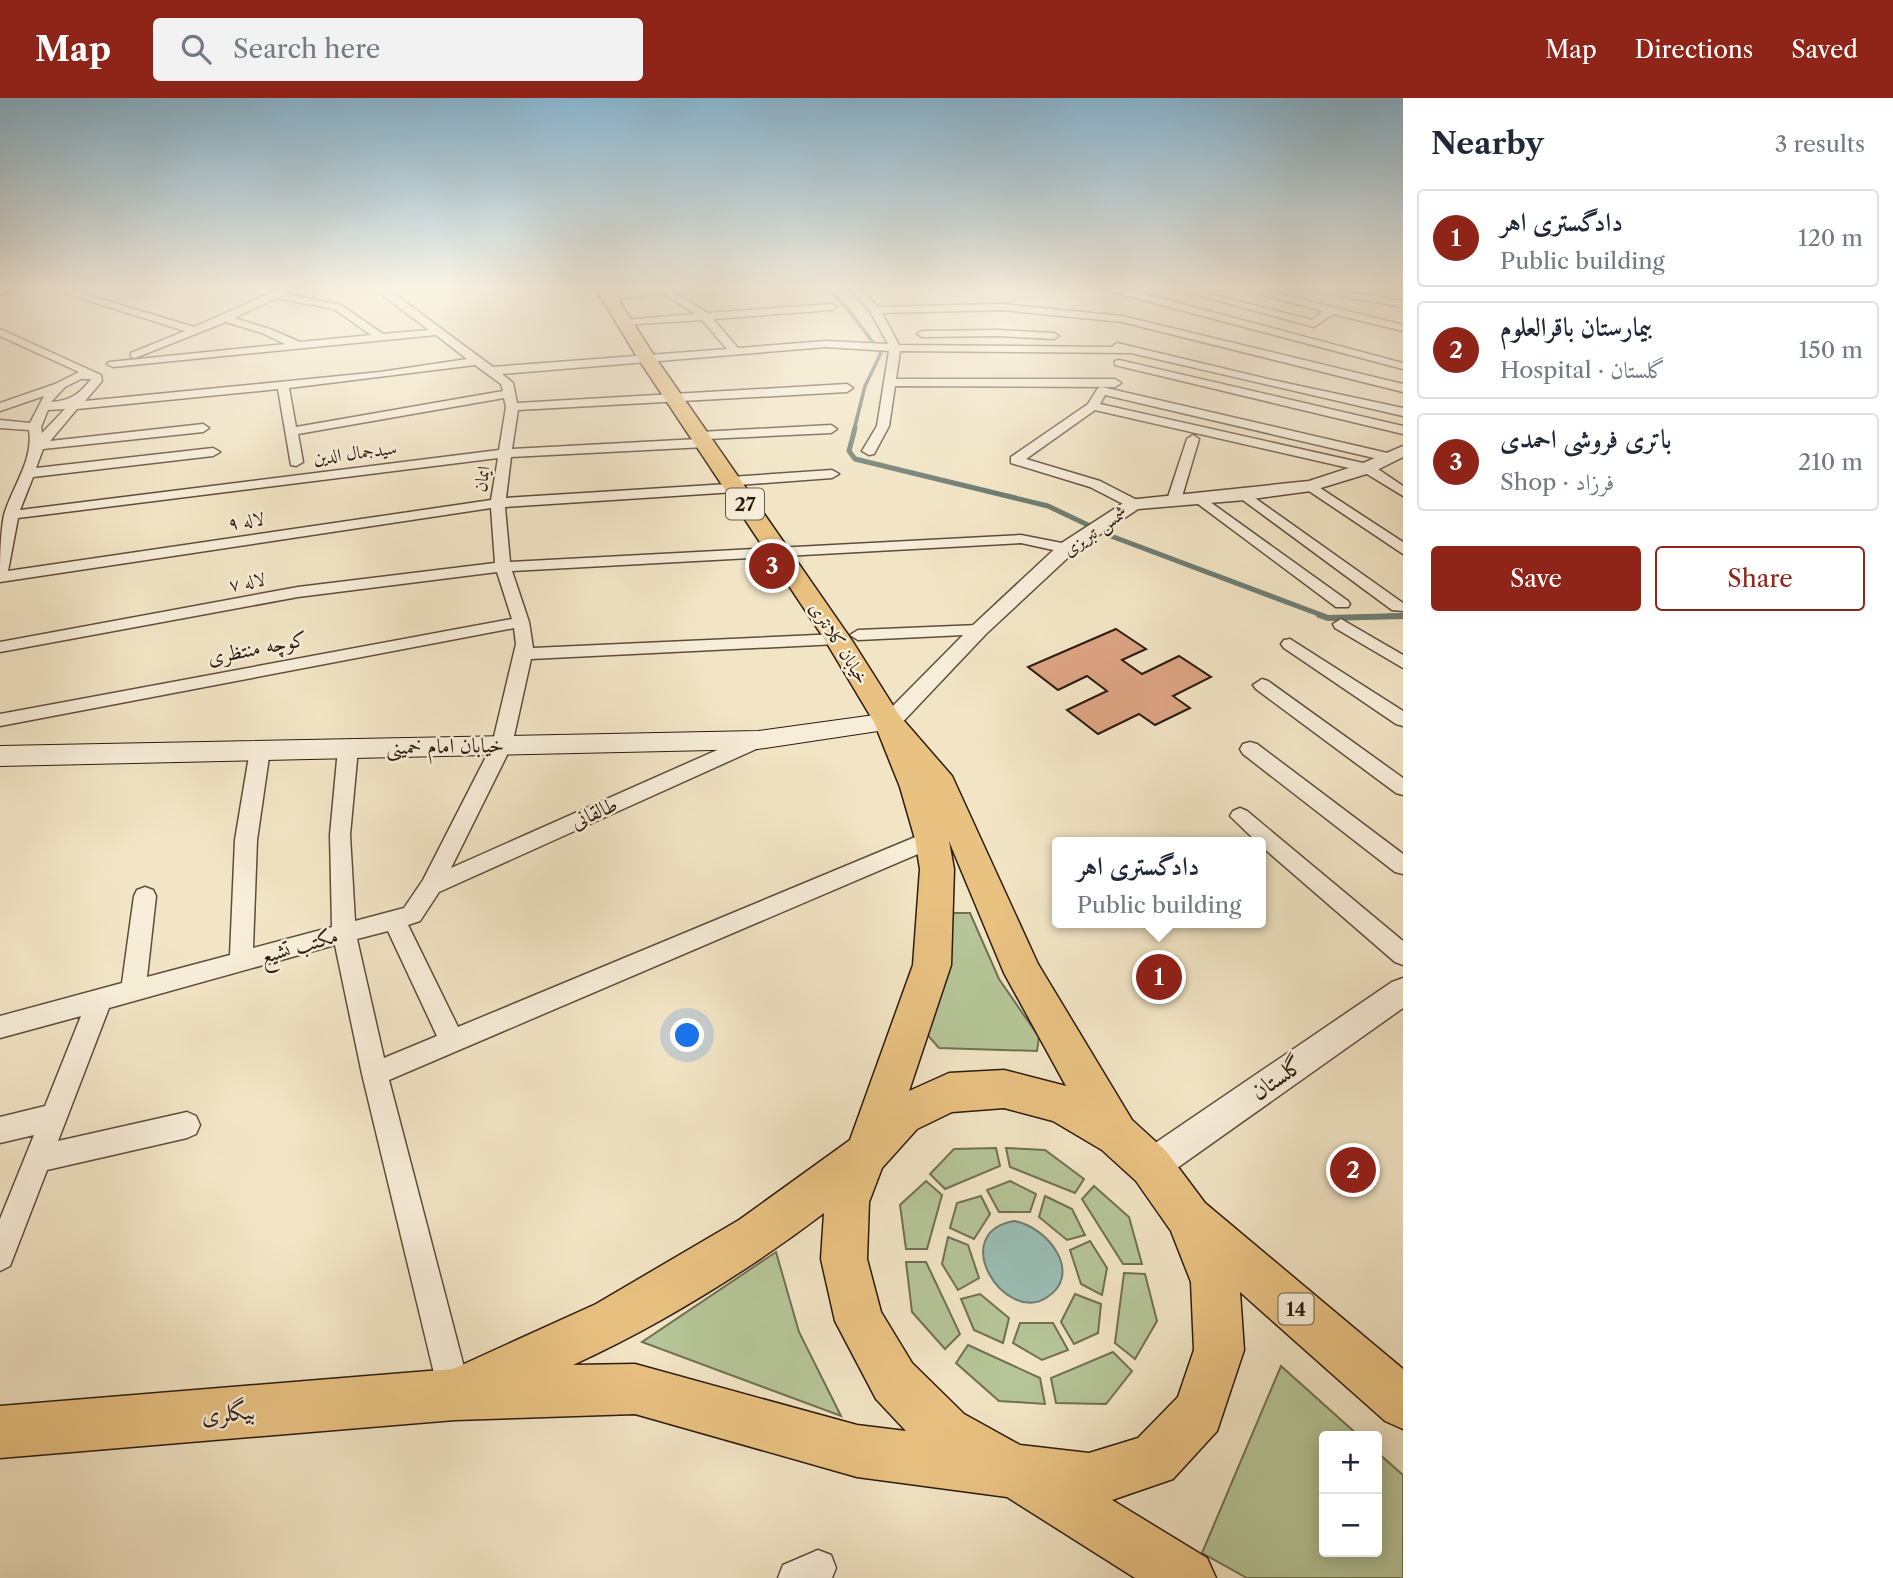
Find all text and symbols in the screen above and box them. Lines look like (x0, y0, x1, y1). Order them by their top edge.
search box (153, 18, 643, 81)
text: Map (35, 29, 111, 70)
icon: search (177, 30, 215, 68)
text: Search here (233, 33, 380, 65)
text: Map (1545, 35, 1597, 64)
text: Directions (1635, 35, 1753, 64)
text: Saved (1791, 35, 1858, 64)
text: Nearby (1431, 125, 1544, 162)
text: 3 results (1775, 130, 1865, 158)
text: دادگستری اهر (1500, 206, 1623, 238)
text: 1 (1451, 224, 1461, 252)
text: 120 m (1798, 224, 1863, 252)
text: Public building (1500, 247, 1665, 275)
text: بیمارستان باقرالعلوم (1500, 311, 1652, 343)
text: 2 (1449, 336, 1463, 364)
text: 150 m (1799, 336, 1863, 364)
text: Hospital · گلستان (1500, 356, 1665, 384)
text: باتری فروشی احمدی (1500, 423, 1671, 455)
street label: سیدجمال الدین (312, 437, 398, 469)
text: 3 (1450, 448, 1463, 476)
text: 210 m (1798, 448, 1863, 476)
street label: ایمان (469, 464, 495, 494)
text: Shop · فرزاد (1500, 468, 1614, 496)
road number: 27 (726, 488, 764, 520)
street label: شمس تبریزی (1058, 501, 1132, 562)
street label: لاله ۹ (226, 508, 266, 534)
pin: 3 (749, 540, 795, 592)
button: Save (1431, 546, 1641, 611)
button: Share (1655, 546, 1865, 611)
street label: لاله ۷ (227, 568, 267, 596)
street label: خیابان کلانتری (805, 598, 873, 688)
street label: کوچه منتظری (205, 626, 309, 671)
street label: خیابان امام خمینی (386, 732, 505, 765)
street label: طالقانی (567, 791, 621, 834)
popup (1052, 837, 1266, 928)
text: دادگستری اهر (1077, 850, 1199, 882)
text: Public building (1077, 891, 1241, 919)
street label: مکتب تشیع (257, 922, 343, 975)
pin: 1 (1136, 951, 1182, 1003)
your location (670, 1018, 704, 1052)
street label: گلستان (1245, 1049, 1309, 1106)
pin: 2 (1330, 1144, 1376, 1196)
road number: 14 (1278, 1294, 1314, 1324)
street label: بیگلری (200, 1396, 256, 1430)
map controls (1319, 1431, 1382, 1557)
button: + (1319, 1431, 1382, 1494)
button: − (1319, 1494, 1382, 1557)

